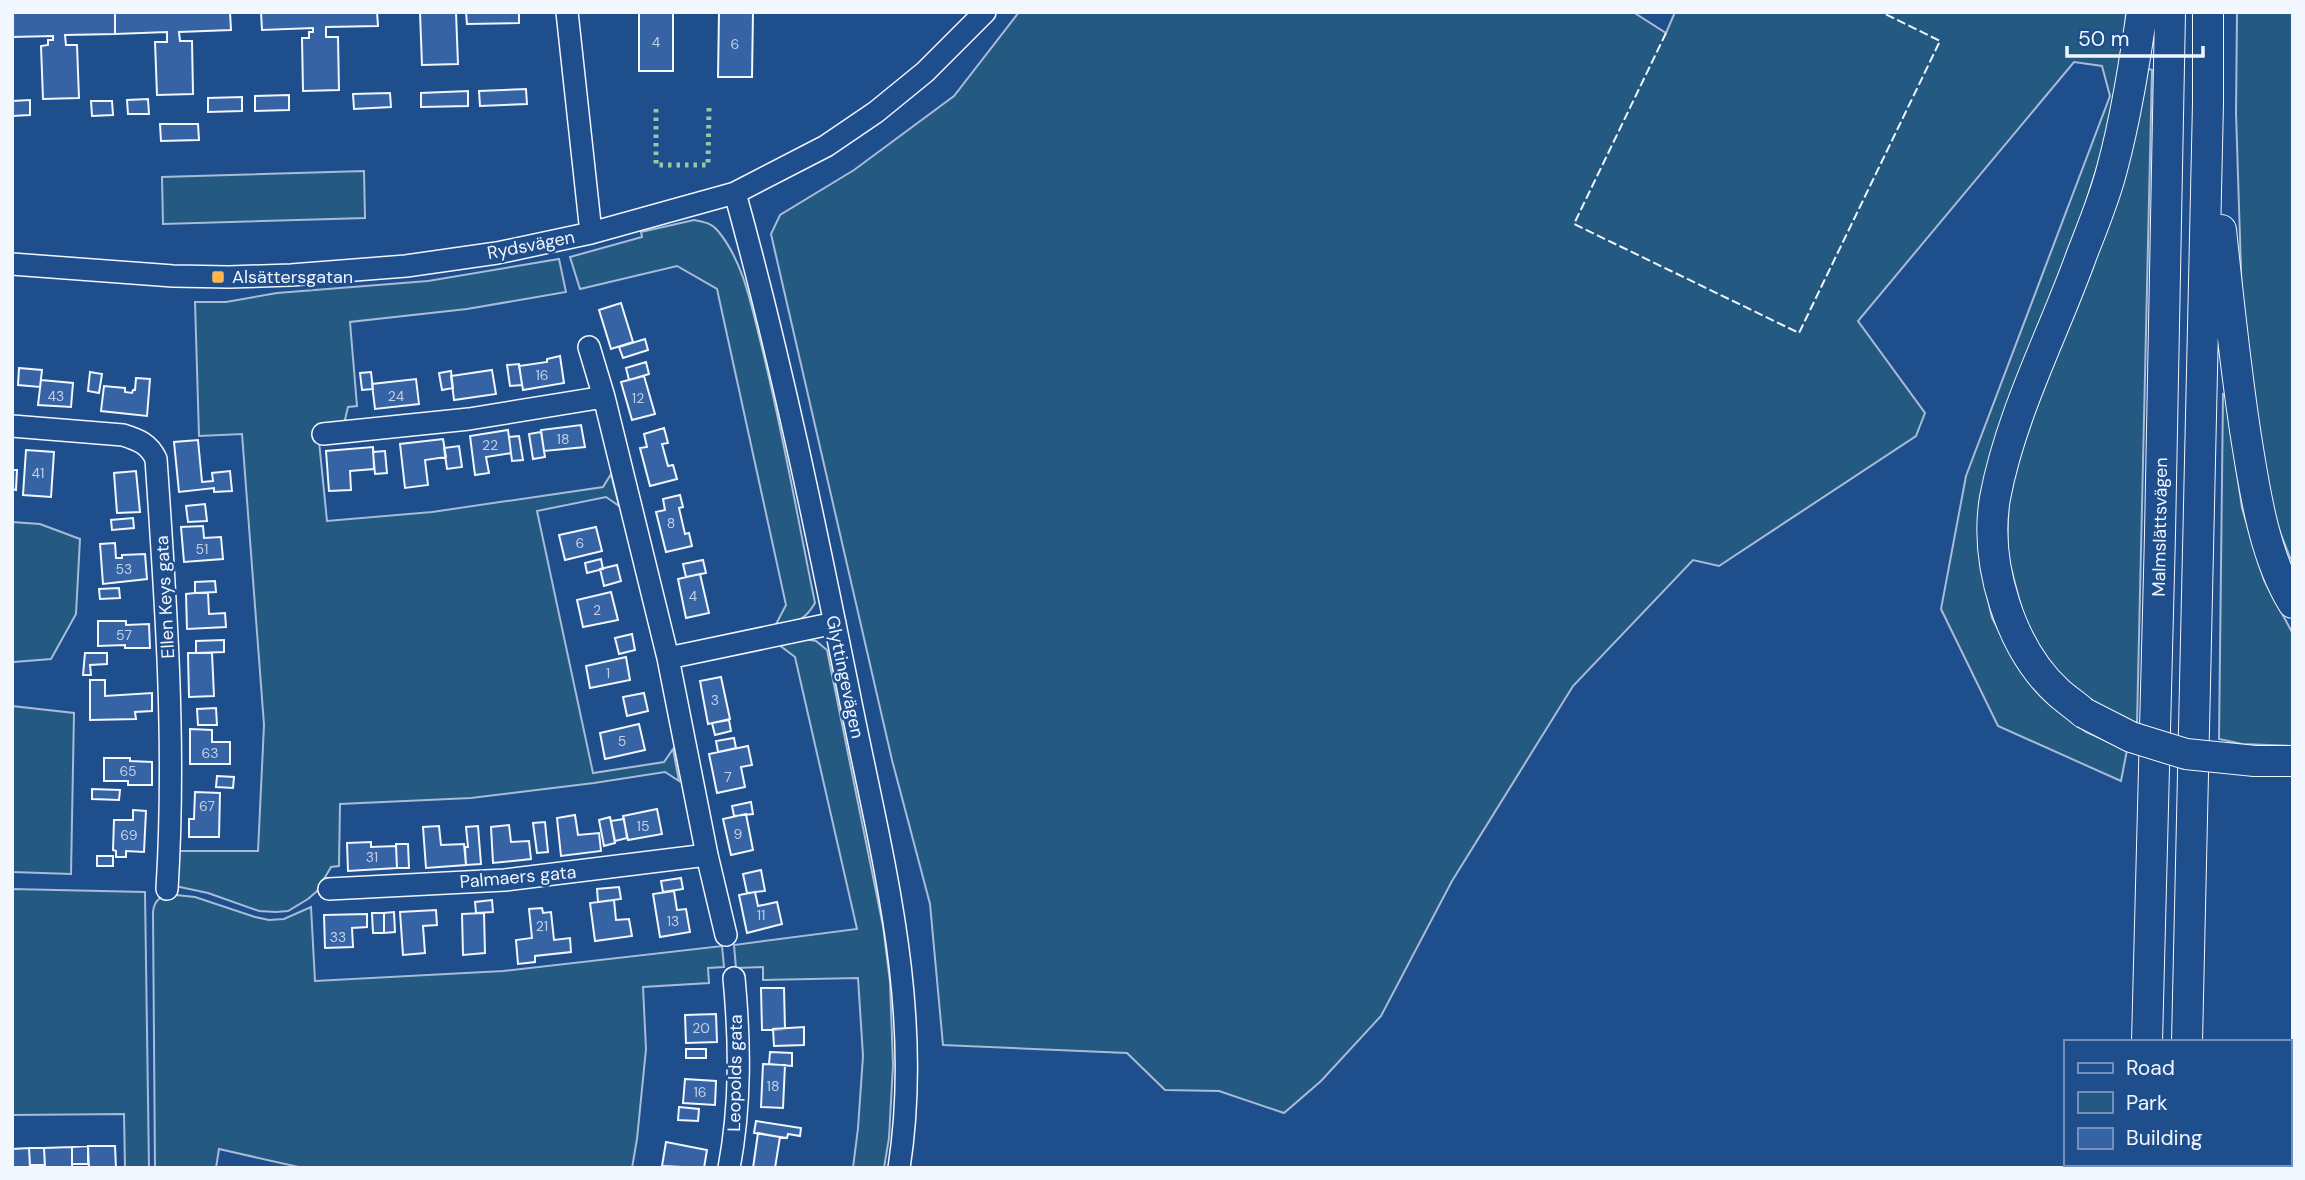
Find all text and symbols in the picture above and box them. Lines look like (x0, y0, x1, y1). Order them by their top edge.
scale bar (2067, 14, 2204, 58)
text: 50 m (2078, 25, 2129, 53)
house number: 4 (652, 33, 661, 51)
house number: 6 (731, 35, 739, 53)
street label: Rydsvägen (485, 225, 577, 265)
place label: Alsättersgatan (232, 265, 353, 289)
marker: Alsättersgatan (210, 269, 226, 285)
house number: 16 (535, 366, 549, 384)
house number: 43 (48, 387, 64, 405)
house number: 24 (388, 387, 405, 405)
house number: 12 (632, 389, 644, 407)
house number: 18 (557, 430, 569, 448)
house number: 22 (482, 436, 498, 454)
street label: Malmslättsvägen (2147, 457, 2173, 597)
house number: 41 (32, 464, 44, 482)
house number: 8 (667, 514, 675, 532)
house number: 6 (576, 534, 584, 552)
street label: Ellen Keys gata (150, 535, 180, 659)
house number: 51 (196, 540, 208, 558)
house number: 53 (116, 560, 132, 578)
house number: 4 (689, 587, 698, 605)
house number: 2 (593, 601, 601, 619)
street label: Glyttingevägen (820, 613, 870, 741)
house number: 57 (116, 626, 132, 644)
house number: 1 (606, 664, 610, 682)
house number: 3 (711, 691, 719, 709)
house number: 5 (618, 732, 626, 750)
house number: 63 (201, 744, 219, 762)
house number: 65 (119, 762, 137, 780)
house number: 7 (724, 768, 732, 786)
house number: 67 (199, 797, 215, 815)
house number: 15 (637, 817, 649, 835)
house number: 9 (734, 825, 743, 843)
house number: 69 (120, 826, 138, 844)
house number: 31 (366, 848, 378, 866)
street label: Palmaers gata (459, 860, 577, 894)
house number: 11 (757, 906, 765, 924)
house number: 13 (667, 912, 679, 930)
house number: 21 (536, 917, 548, 935)
house number: 33 (330, 928, 346, 946)
street label: Leopolds gata (722, 1014, 748, 1132)
house number: 20 (692, 1019, 710, 1037)
legend (2064, 1040, 2291, 1166)
text: Road (2126, 1054, 2175, 1082)
house number: 18 (767, 1077, 779, 1095)
house number: 16 (693, 1083, 707, 1101)
text: Park (2126, 1089, 2168, 1117)
text: Building (2126, 1124, 2203, 1152)

